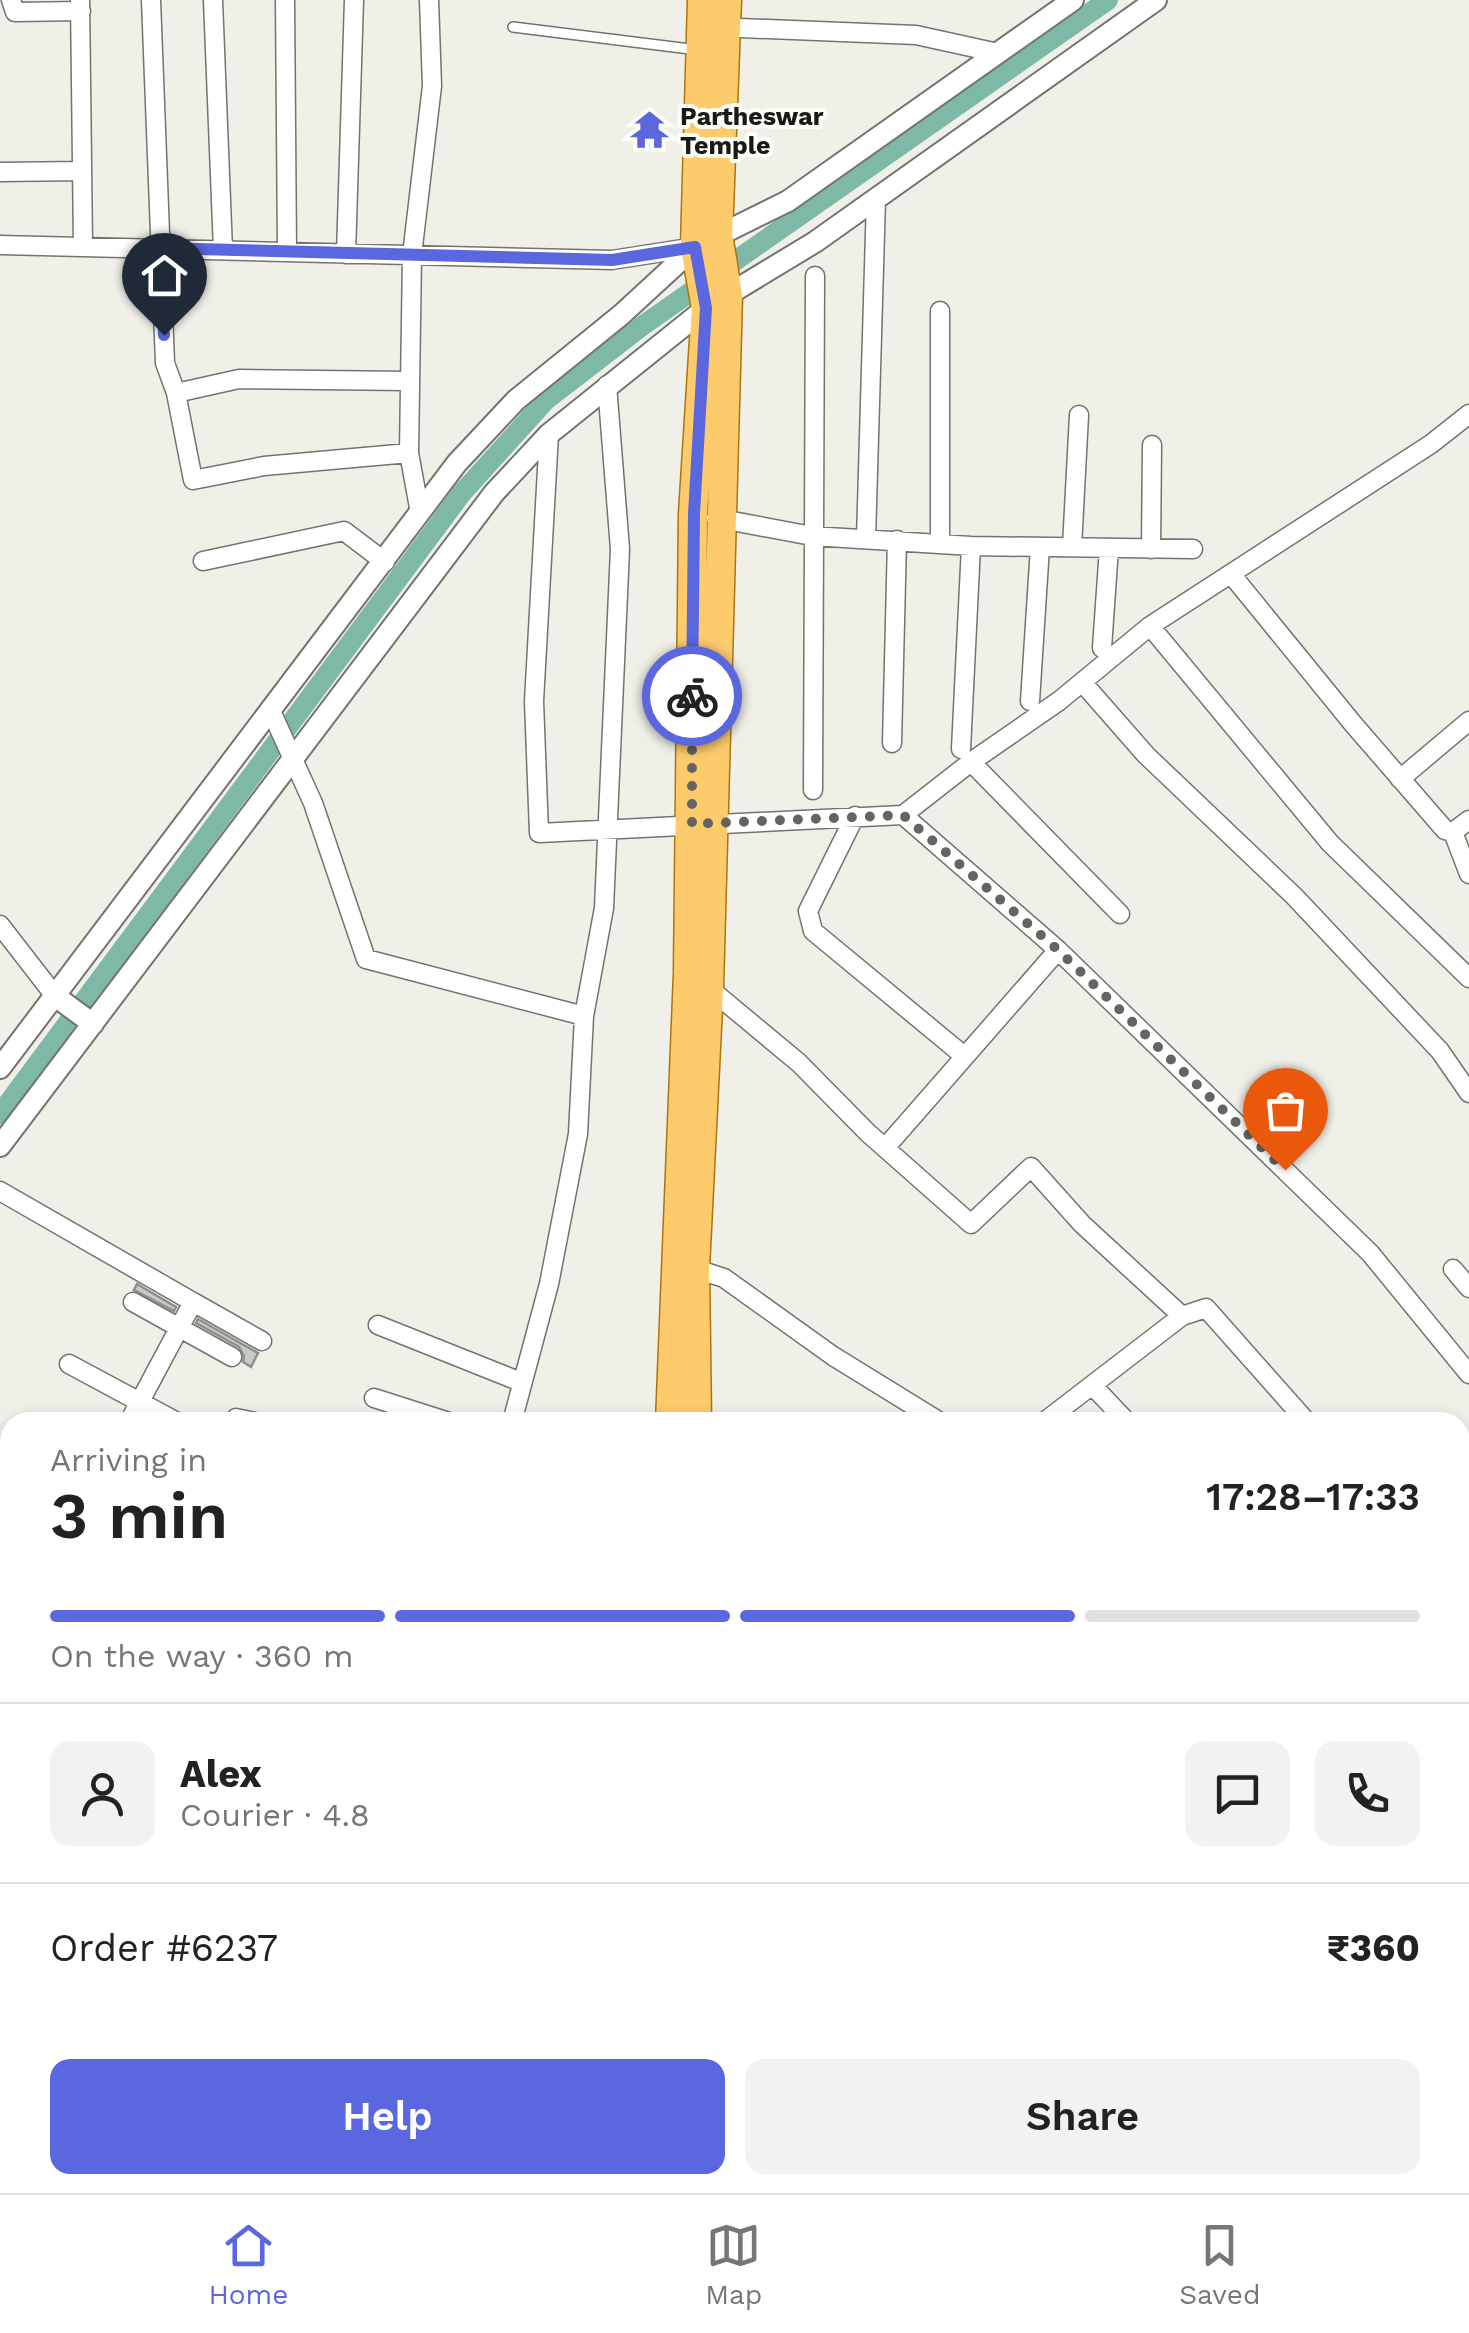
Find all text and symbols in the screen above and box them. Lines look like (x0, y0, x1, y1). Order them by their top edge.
place label: Partheswar Temple (680, 102, 824, 160)
temple icon: Partheswar Temple (629, 109, 671, 151)
pin (122, 233, 207, 336)
icon: home (137, 248, 192, 303)
courier (642, 646, 742, 746)
icon: bike (665, 669, 720, 724)
pin (1243, 1068, 1328, 1171)
icon: bag (1258, 1083, 1313, 1138)
text: Arriving in (50, 1441, 207, 1479)
text: 17:28–17:33 (1206, 1475, 1420, 1519)
text: 3 min (50, 1478, 228, 1554)
text: On the way · 360 m (50, 1637, 354, 1675)
button: person (50, 1741, 155, 1846)
button: chat (1185, 1741, 1290, 1846)
button: phone (1315, 1741, 1420, 1846)
text: Alex (180, 1752, 262, 1796)
text: Courier · 4.8 (180, 1796, 370, 1834)
text: Order #6237 (50, 1926, 278, 1970)
text: ₹360 (1327, 1926, 1420, 1970)
button: Help (50, 2059, 725, 2174)
button: Share (745, 2059, 1420, 2174)
tab: Home (208, 2218, 288, 2311)
tab: Map (705, 2218, 762, 2311)
tab: Saved (1179, 2218, 1261, 2311)

